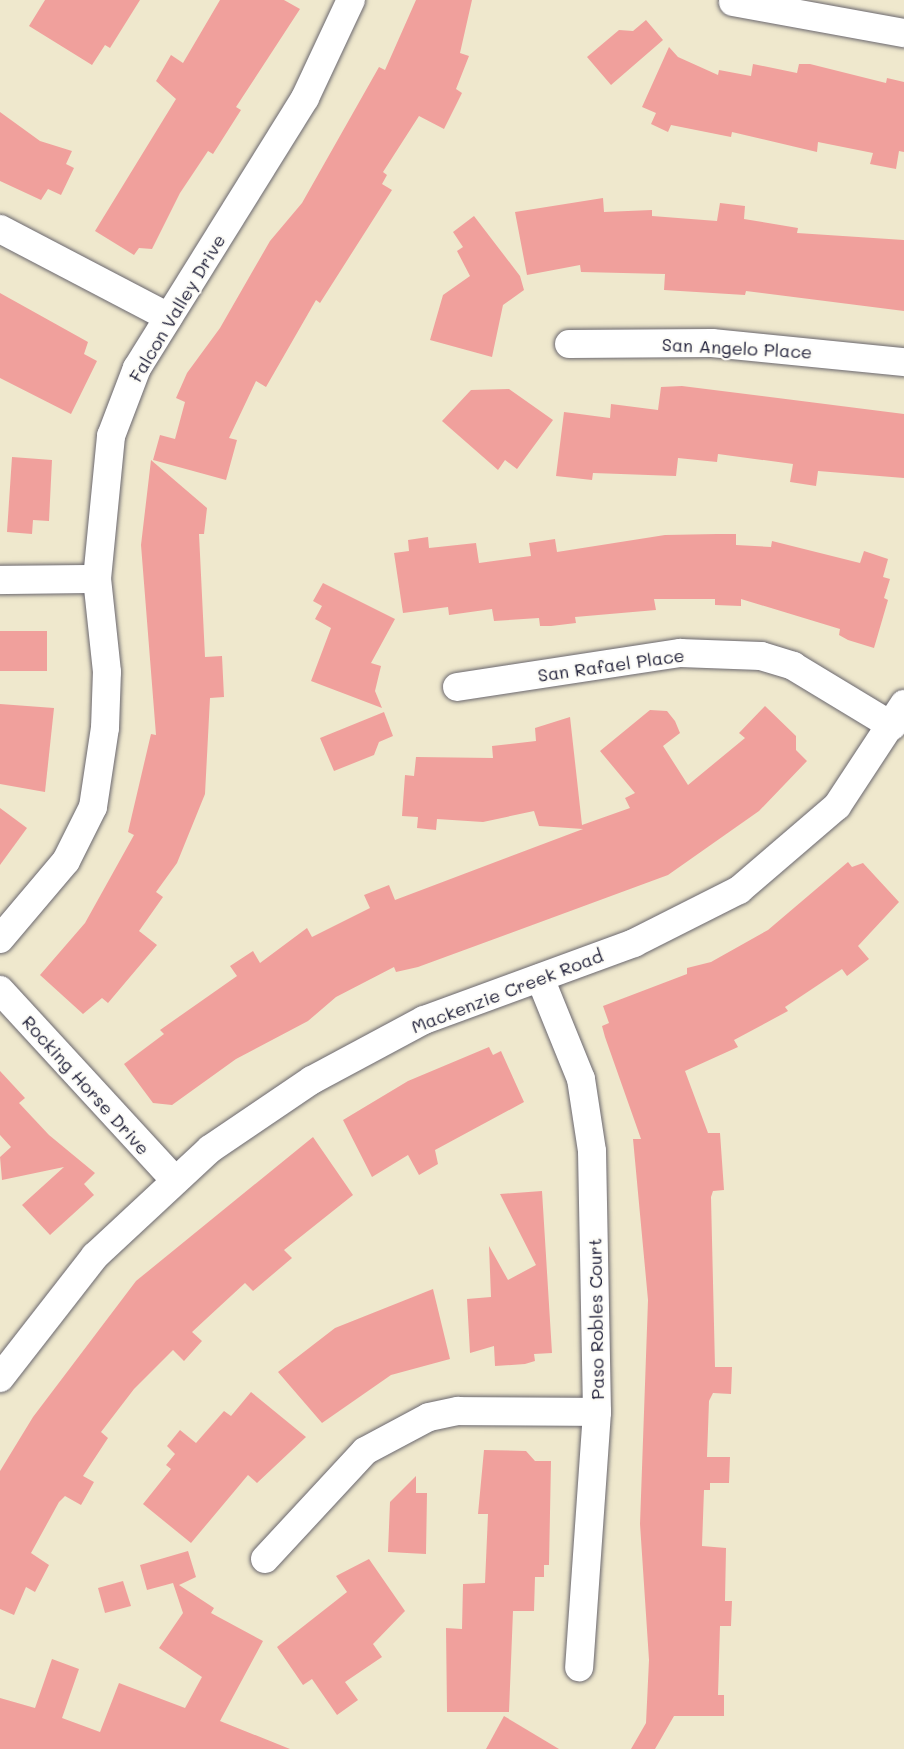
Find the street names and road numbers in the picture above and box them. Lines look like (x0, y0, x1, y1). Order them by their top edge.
street label: Falcon Valley Drive (124, 230, 230, 386)
street label: San Angelo Place (661, 333, 813, 363)
street label: San Rafael Place (536, 644, 686, 686)
street label: Mackenzie Creek Road (408, 944, 606, 1038)
street label: Rocking Horse Drive (18, 1011, 154, 1159)
street label: Paso Robles Court (584, 1238, 608, 1400)

